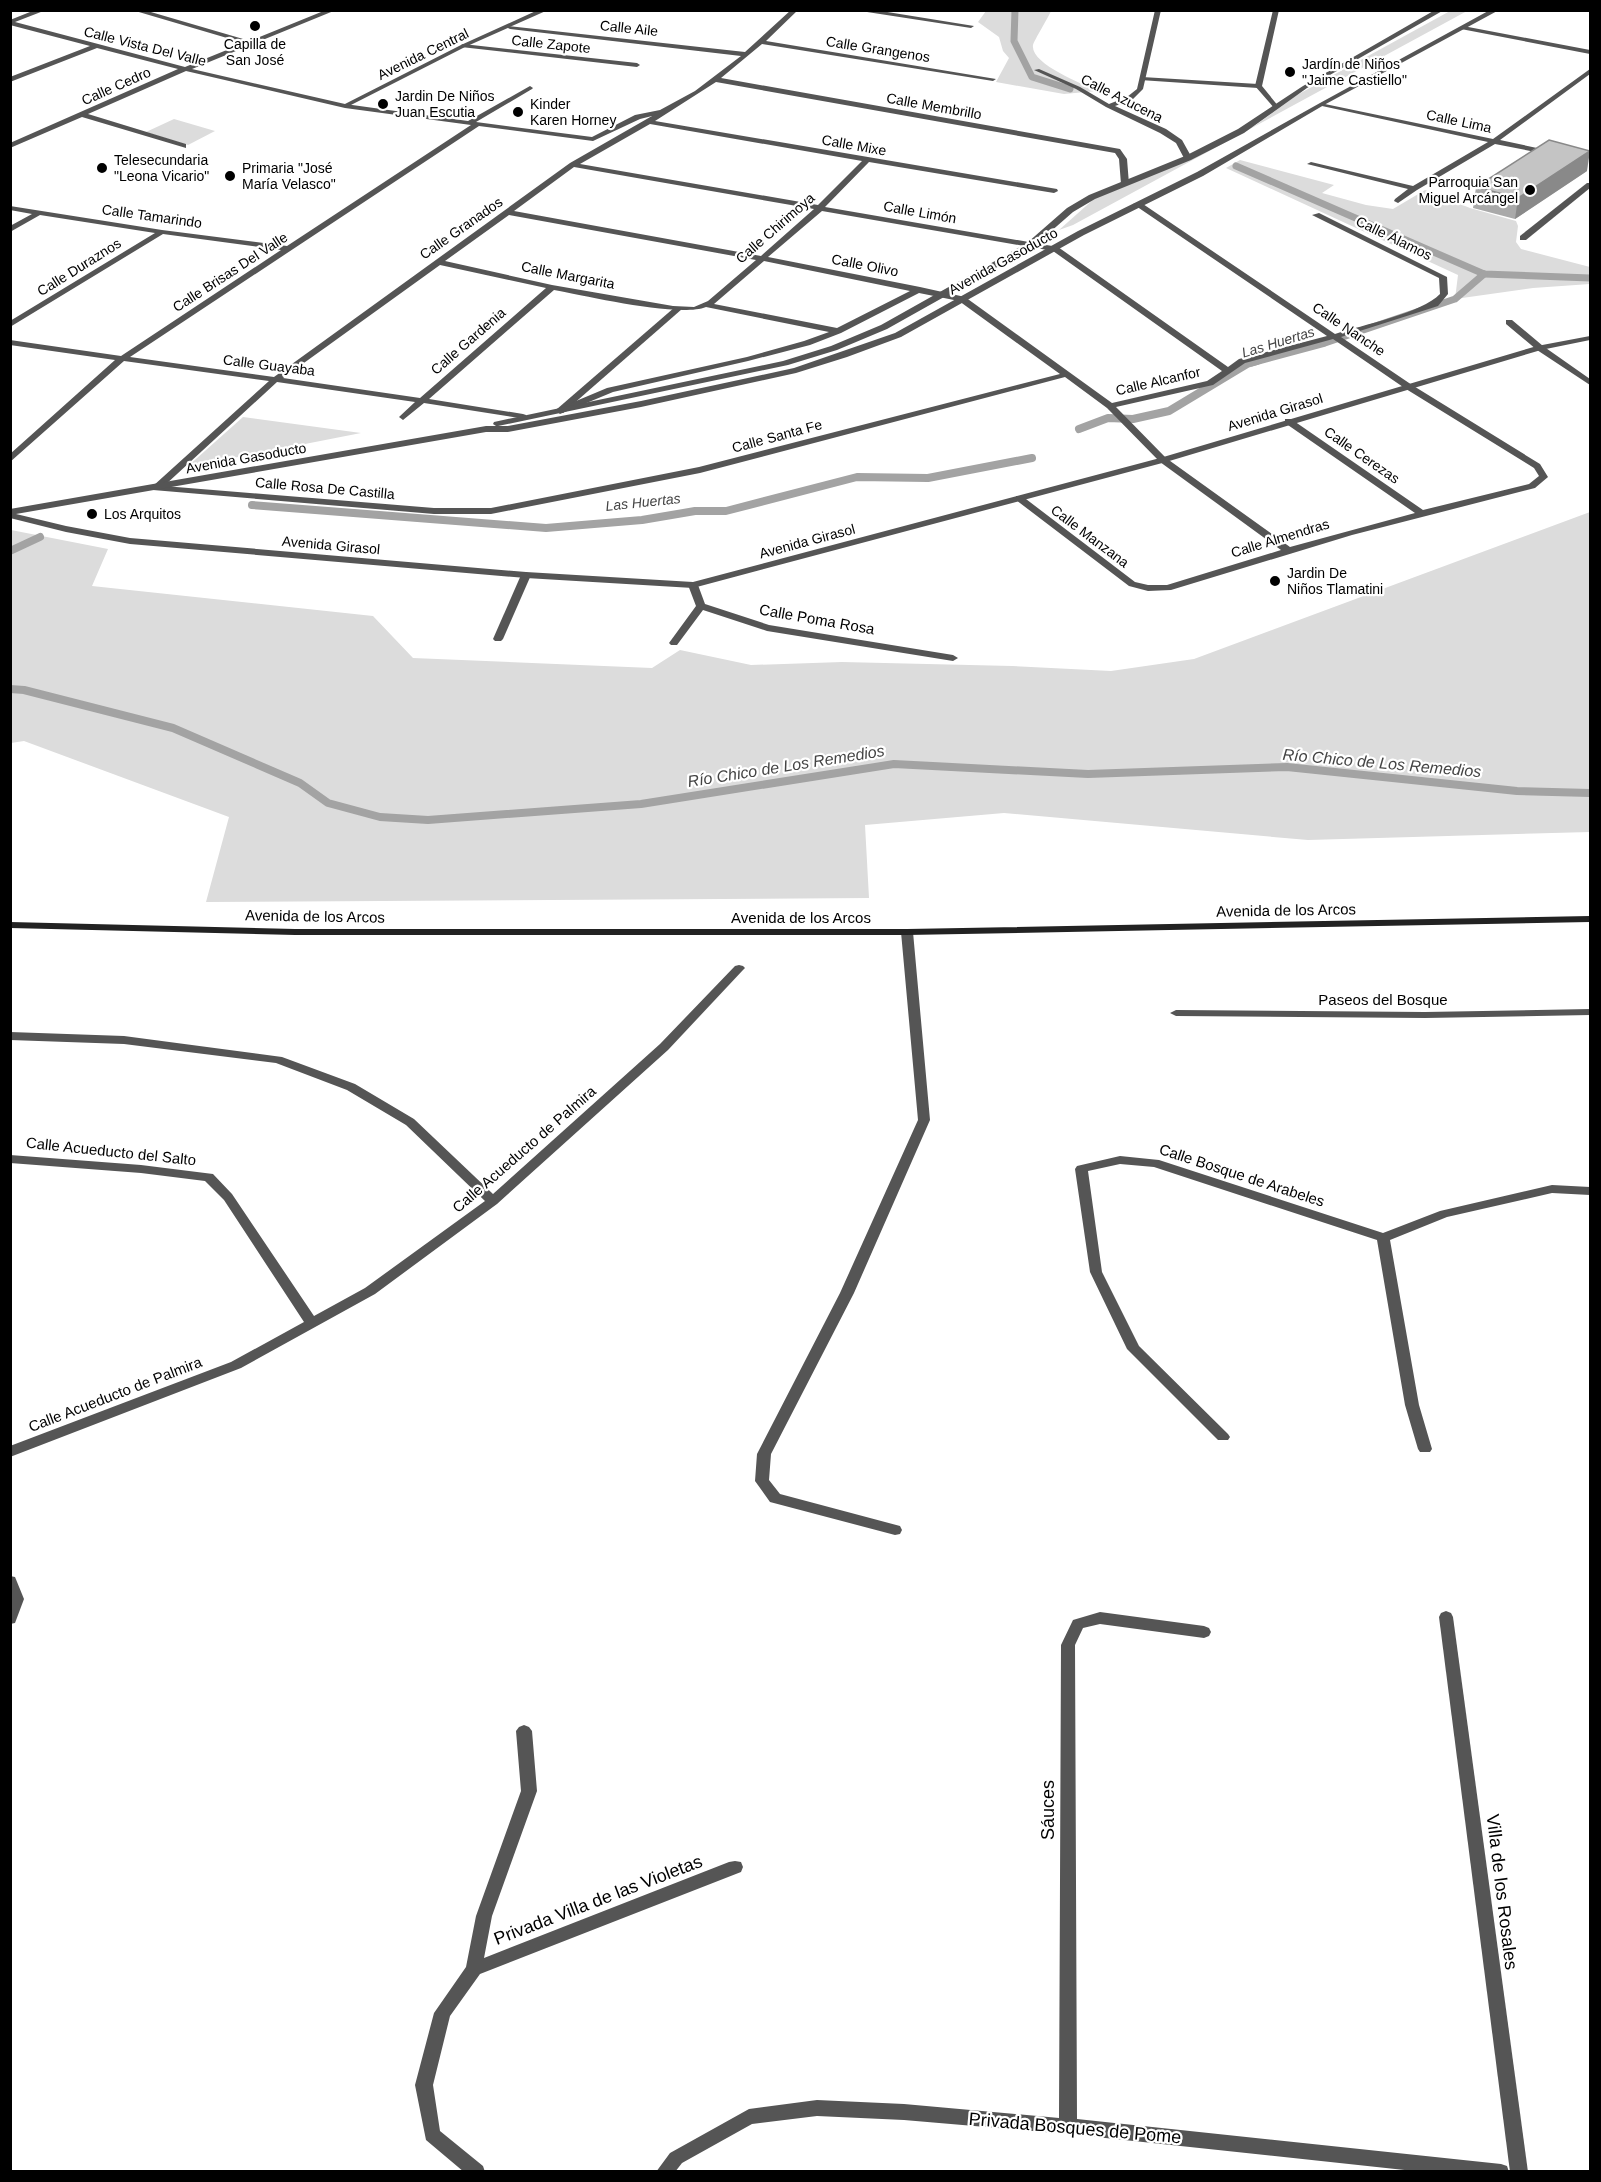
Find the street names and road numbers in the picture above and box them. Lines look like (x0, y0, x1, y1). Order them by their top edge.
street label: Calle Aile (599, 17, 659, 39)
street label: Calle Vista Del Valle (82, 23, 208, 69)
street label: Avenida Central (375, 25, 471, 83)
street label: Calle Zapote (511, 32, 592, 56)
street label: Calle Grangenos (825, 33, 931, 65)
street label: Calle Cedro (79, 64, 153, 108)
street label: Calle Azucena (1078, 71, 1166, 126)
street label: Calle Membrillo (885, 90, 983, 122)
street label: Calle Lima (1425, 106, 1493, 136)
street label: Calle Mixe (820, 131, 888, 159)
street label: Calle Chirimoya (732, 189, 818, 266)
street label: Calle Granados (417, 194, 505, 262)
street label: Calle Limón (882, 198, 958, 226)
street label: Calle Tamarindo (101, 201, 203, 231)
street label: Calle Álamos (1353, 213, 1435, 263)
street label: Avenida Gasoducto (946, 224, 1060, 298)
street label: Calle Brisas Del Valle (170, 229, 291, 315)
street label: Calle Duraznos (34, 235, 124, 299)
street label: Calle Olivo (830, 251, 900, 279)
street label: Calle Margarita (520, 258, 616, 292)
street label: Calle Nanche (1310, 299, 1388, 359)
street label: Calle Gardenia (428, 304, 509, 378)
street label: Calle Guayaba (222, 351, 316, 379)
street label: Calle Alcanfor (1114, 363, 1202, 399)
street label: Avenida Girasol (1226, 390, 1324, 434)
street label: Calle Santa Fe (730, 416, 824, 456)
street label: Calle Cerezas (1321, 423, 1403, 487)
street label: Avenida Gasoducto (185, 439, 308, 476)
street label: Calle Rosa De Castilla (255, 474, 396, 502)
street label: Calle Manzana (1048, 502, 1132, 571)
street label: Calle Almendras (1229, 515, 1331, 561)
street label: Avenida Girasol (757, 521, 857, 561)
street label: Avenida Girasol (281, 533, 381, 557)
street label: Calle Poma Rosa (758, 600, 877, 638)
street label: Avenida de los Arcos (1216, 900, 1356, 920)
street label: Avenida de los Arcos (245, 906, 385, 926)
street label: Avenida de los Arcos (731, 909, 871, 926)
street label: Paseos del Bosque (1318, 991, 1448, 1008)
street label: Calle Acueducto de Palmira (449, 1082, 600, 1216)
street label: Calle Acueducto del Salto (25, 1134, 197, 1168)
street label: Calle Bosque de Arabeles (1157, 1140, 1327, 1210)
street label: Calle Acueducto de Palmira (26, 1353, 205, 1435)
street label: Sáuces (1038, 1780, 1058, 1840)
street label: Villa de los Rosales (1483, 1813, 1521, 1971)
street label: Privada Villa de las Violetas (491, 1851, 705, 1949)
street label: Privada Bosques de Pome (968, 2109, 1182, 2147)

